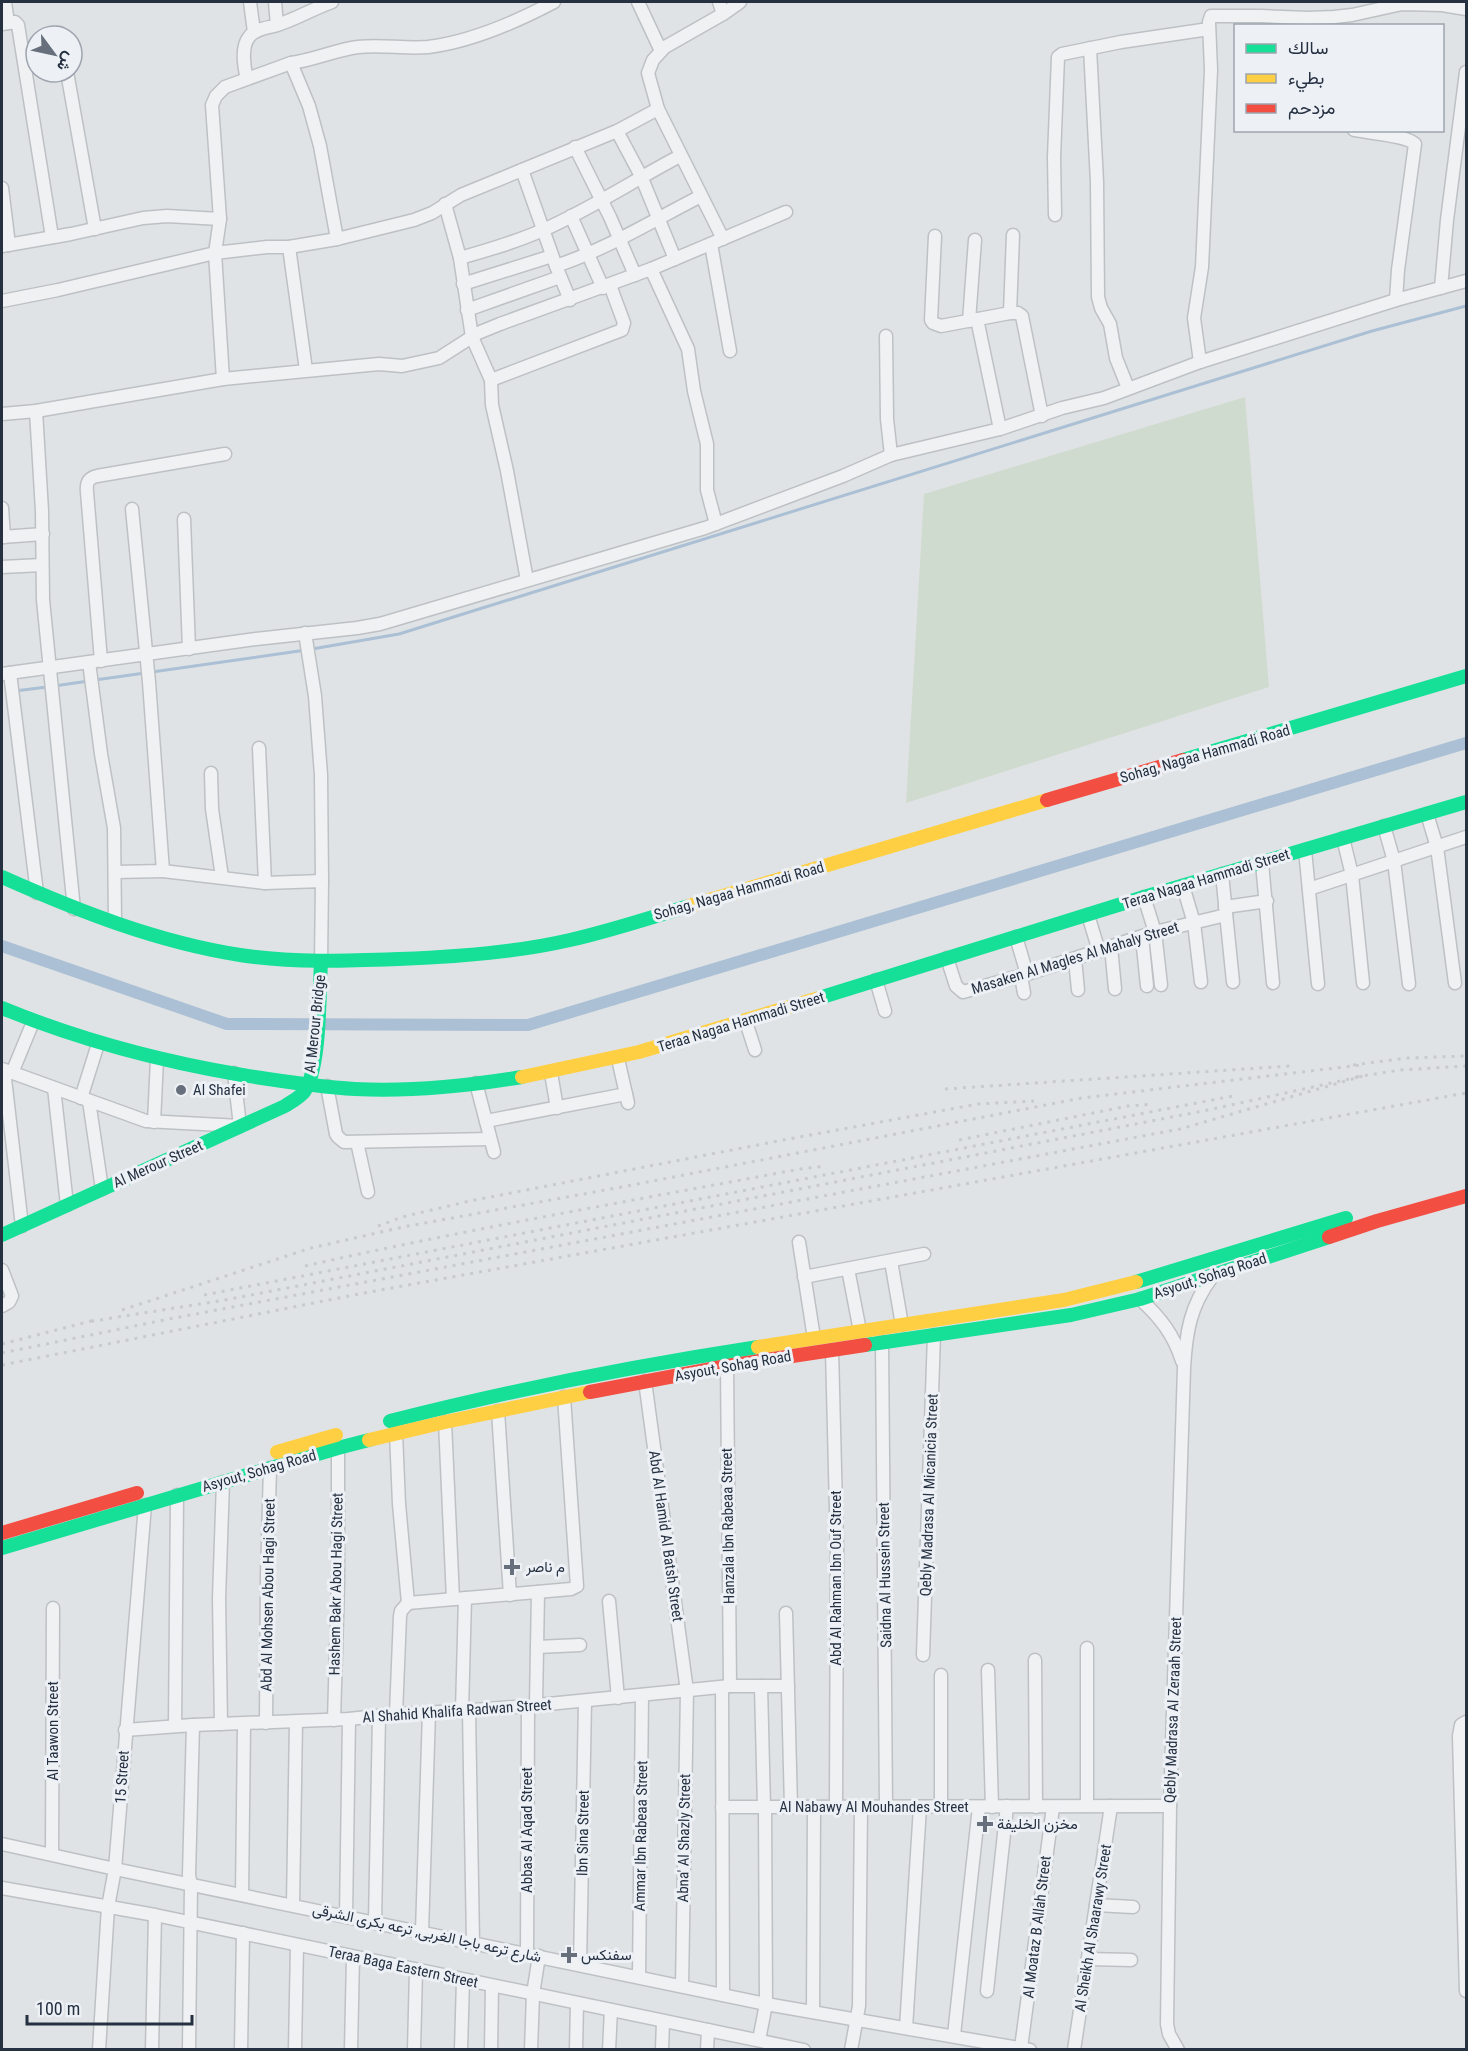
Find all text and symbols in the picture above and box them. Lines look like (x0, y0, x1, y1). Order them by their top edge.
north arrow (24, 24, 84, 84)
legend (1234, 24, 1444, 132)
text: سالك (1288, 37, 1328, 58)
text: ش (53, 49, 79, 75)
text: بطيء (1288, 67, 1324, 93)
text: مزدحم (1288, 97, 1335, 120)
street label: Sohag, Nagaa Hammadi Road (1118, 721, 1292, 787)
street label: Teraa Nagaa Hammadi Street (1120, 845, 1292, 913)
street label: Sohag, Nagaa Hammadi Road (652, 858, 826, 924)
street label: Masaken Al Magles Al Mahaly Street (969, 918, 1181, 998)
street label: Al Merour Bridge (301, 974, 329, 1074)
street label: Teraa Nagaa Hammadi Street (655, 988, 827, 1056)
place label: Al Shafei (193, 1081, 246, 1099)
marker: Al Shafei (174, 1083, 188, 1097)
street label: Al Merour Street (110, 1136, 206, 1192)
street label: Asyout, Sohag Road (1151, 1249, 1269, 1303)
street label: Asyout, Sohag Road (673, 1347, 793, 1385)
street label: Qebly Madrasa Al Micanicia Street (916, 1393, 942, 1597)
street label: Asyout, Sohag Road (200, 1446, 318, 1496)
street label: Hanzala Ibn Rabeaa Street (718, 1448, 738, 1604)
street label: Abd Al Hamid Al Batsh Street (645, 1449, 687, 1623)
street label: Abd Al Rahman Ibn Ouf Street (827, 1490, 845, 1666)
street label: Hashem Bakr Abou Hagi Street (325, 1493, 347, 1675)
street label: Abd Al Mohsen Abou Hagi Street (257, 1498, 279, 1692)
street label: Saidna Al Hussein Street (875, 1502, 895, 1648)
marker: م ناصر (503, 1558, 521, 1576)
place label: م ناصر (525, 1558, 565, 1577)
street label: Qebly Madrasa Al Zeraah Street (1161, 1617, 1185, 1803)
street label: Al Taawon Street (44, 1681, 62, 1781)
street label: Al Shahid Khalifa Radwan Street (362, 1695, 552, 1727)
street label: 15 Street (111, 1750, 133, 1804)
street label: Ammar Ibn Rabeaa Street (631, 1760, 651, 1912)
street label: Abbas Al Aqad Street (518, 1767, 536, 1893)
street label: Abna' Al Shazly Street (674, 1774, 694, 1902)
street label: Ibn Sina Street (573, 1790, 593, 1876)
street label: Al Nabawy Al Mouhandes Street (779, 1798, 969, 1816)
place label: مخزن الخليفة (997, 1815, 1078, 1833)
marker: مخزن الخليفة (978, 1817, 992, 1831)
street label: Al Sheikh Al Shaarawy Street (1071, 1843, 1115, 2013)
street label: Al Moataz B Allah Street (1019, 1855, 1055, 1999)
street label: شارع ترعه باجا الغربى, ترعه بكرى الشرقى (311, 1900, 543, 1968)
street label: Teraa Baga Eastern Street (326, 1942, 480, 1992)
place label: سفنكس (581, 1946, 632, 1965)
marker: سفنكس (562, 1948, 576, 1962)
scale bar (27, 1988, 192, 2026)
text: 100 m (36, 1998, 80, 2019)

